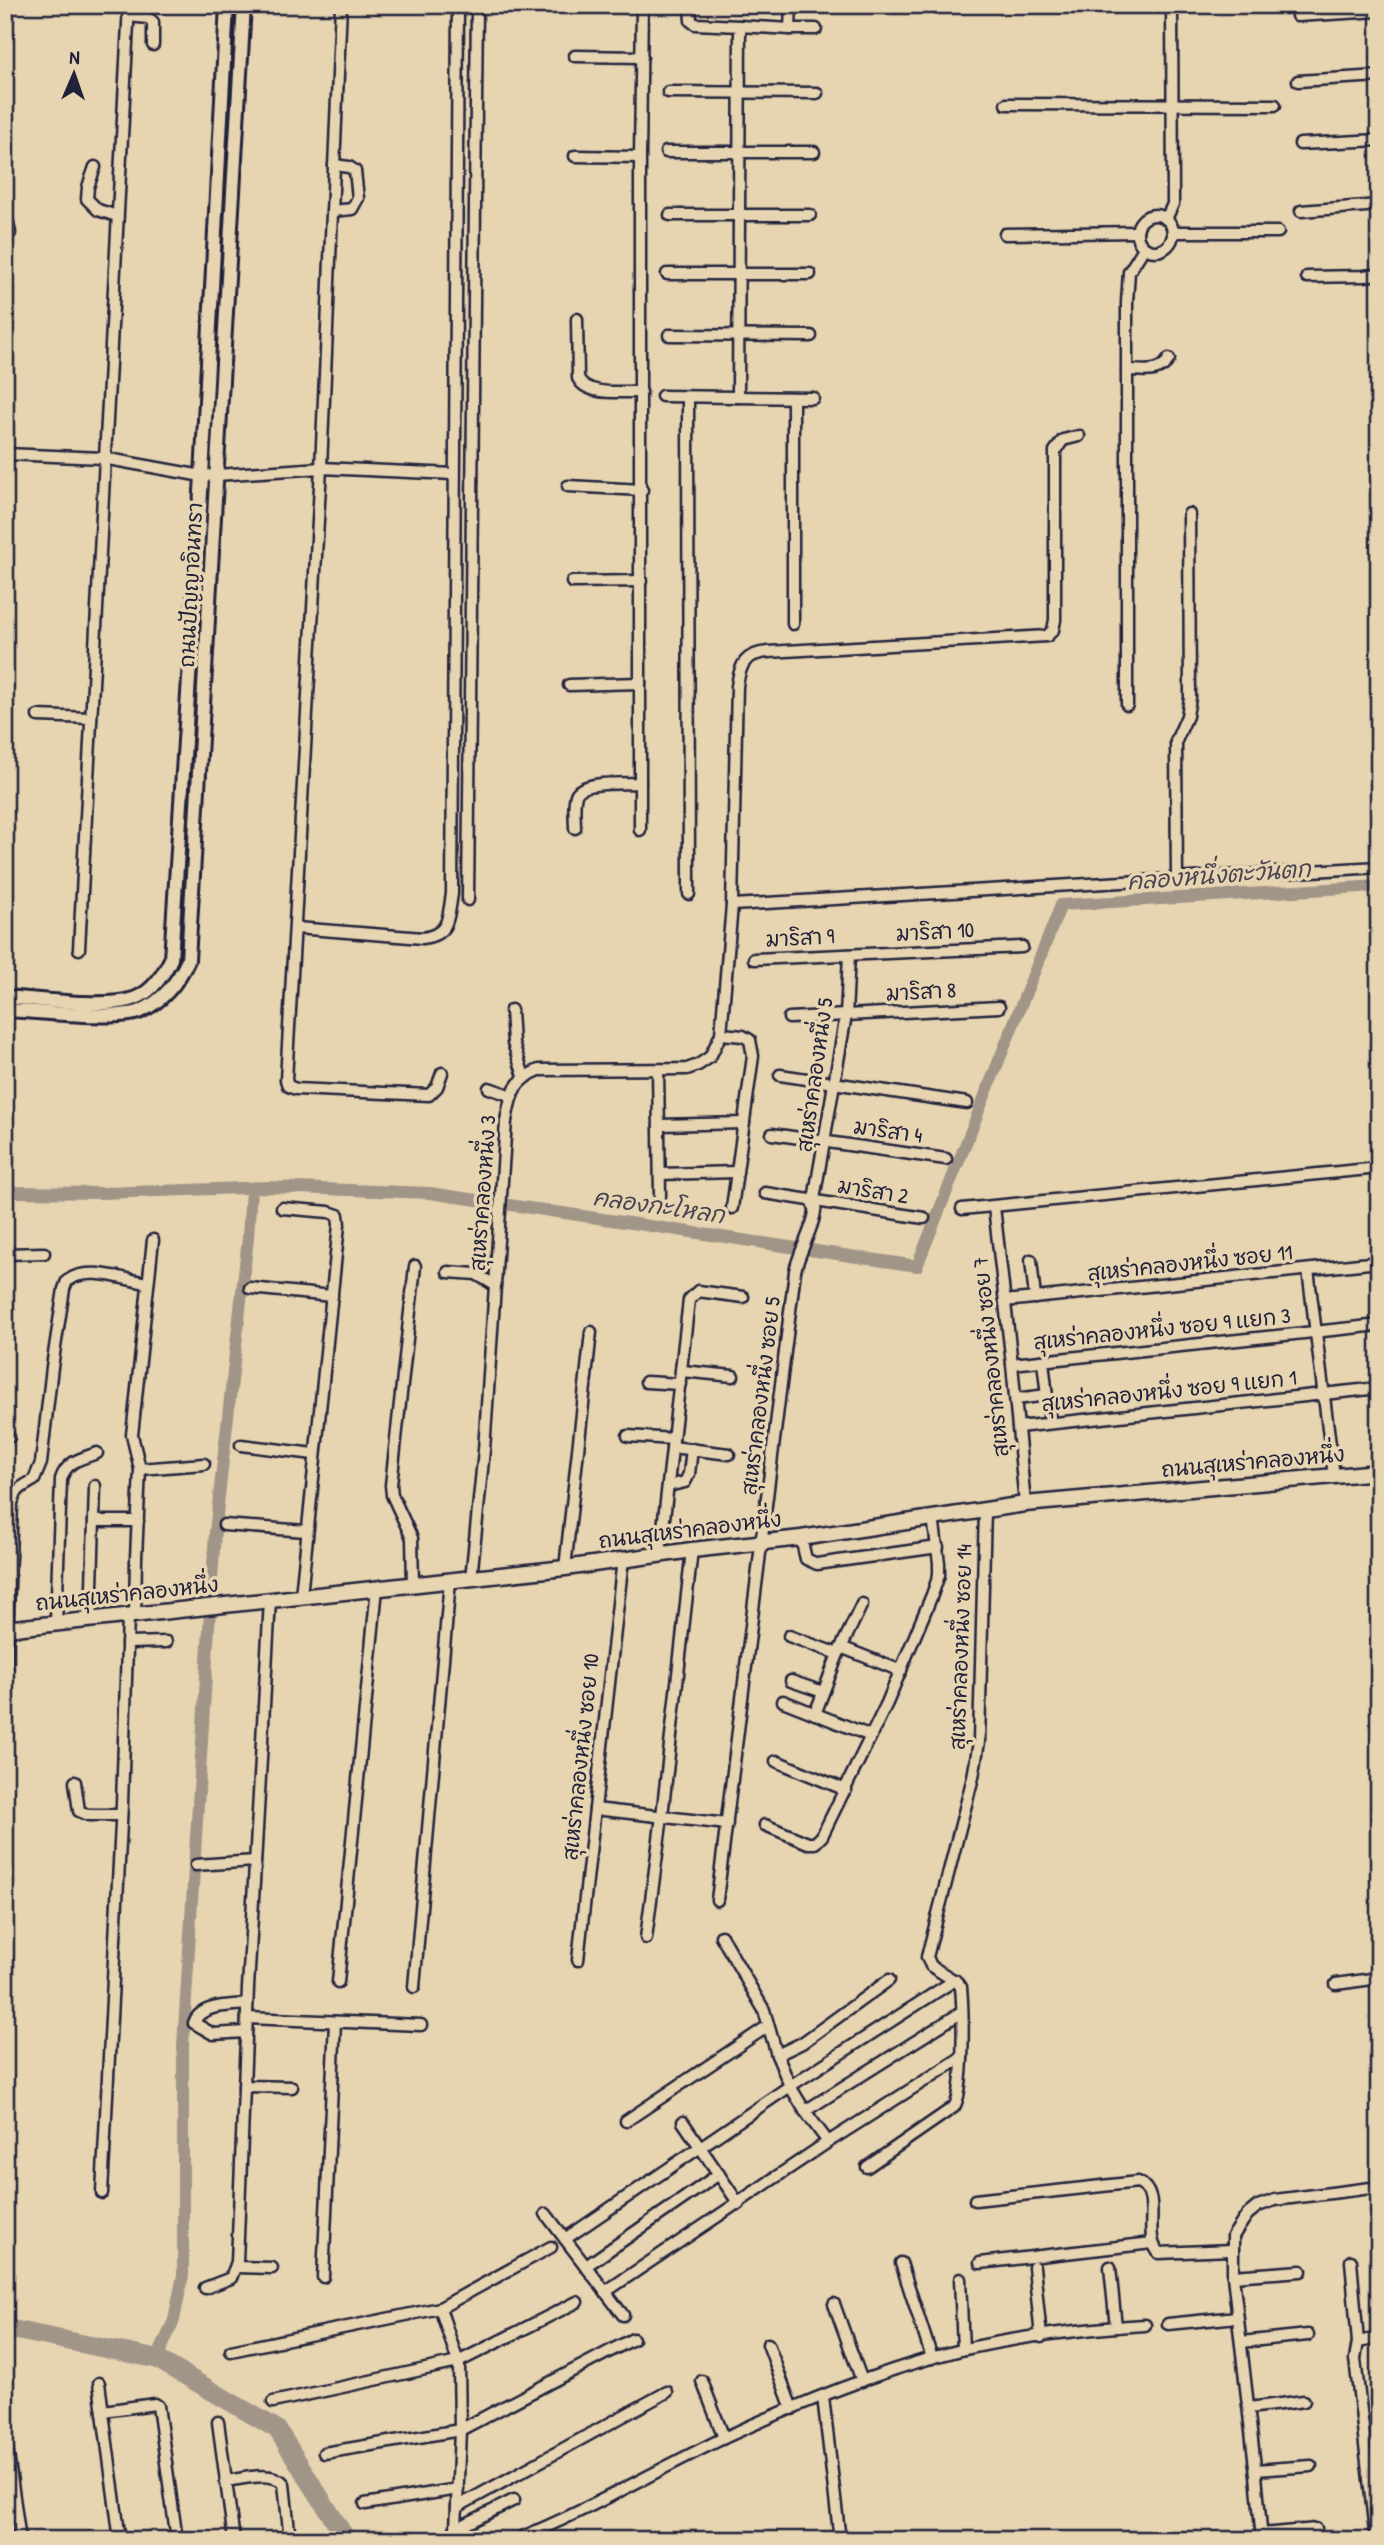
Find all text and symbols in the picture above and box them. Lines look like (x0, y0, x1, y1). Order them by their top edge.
north arrow (38, 38, 108, 108)
text: N (69, 44, 80, 70)
street label: ถนนปัญญาอินทรา (172, 502, 209, 668)
water label: คลองหนึ่งตะวันตก (1126, 848, 1313, 896)
street label: มาริสา 10 (895, 915, 975, 948)
street label: มาริสา 9 (765, 921, 835, 954)
street label: มาริสา 8 (885, 975, 957, 1008)
street label: สุเหร่าคลองหนึ่ง 5 (787, 995, 842, 1154)
street label: มาริสา 4 (852, 1111, 924, 1150)
street label: สุเหร่าคลองหนึ่ง 3 (460, 1114, 504, 1272)
street label: มาริสา 2 (836, 1171, 911, 1210)
water label: คลองกะโหลก (591, 1181, 728, 1230)
street label: สุเหร่าคลองหนึ่ง ซอย 11 (1086, 1235, 1294, 1290)
street label: สุเหร่าคลองหนึ่ง ซอย 7 (963, 1255, 1017, 1459)
street label: สุเหร่าคลองหนึ่ง ซอย 5 (732, 1295, 789, 1497)
street label: สุเหร่าคลองหนึ่ง ซอย 9 แยก 3 (1032, 1298, 1292, 1358)
street label: สุเหร่าคลองหนึ่ง ซอย 9 แยก 1 (1040, 1361, 1298, 1420)
street label: ถนนสุเหร่าคลองหนึ่ง (1160, 1437, 1346, 1486)
street label: ถนนสุเหร่าคลองหนึ่ง (597, 1502, 783, 1557)
street label: สุเหร่าคลองหนึ่ง ซอย 14 (940, 1543, 981, 1751)
street label: ถนนสุเหร่าคลองหนึ่ง (34, 1567, 220, 1620)
street label: สุเหร่าคลองหนึ่ง ซอย 10 (553, 1652, 608, 1862)

